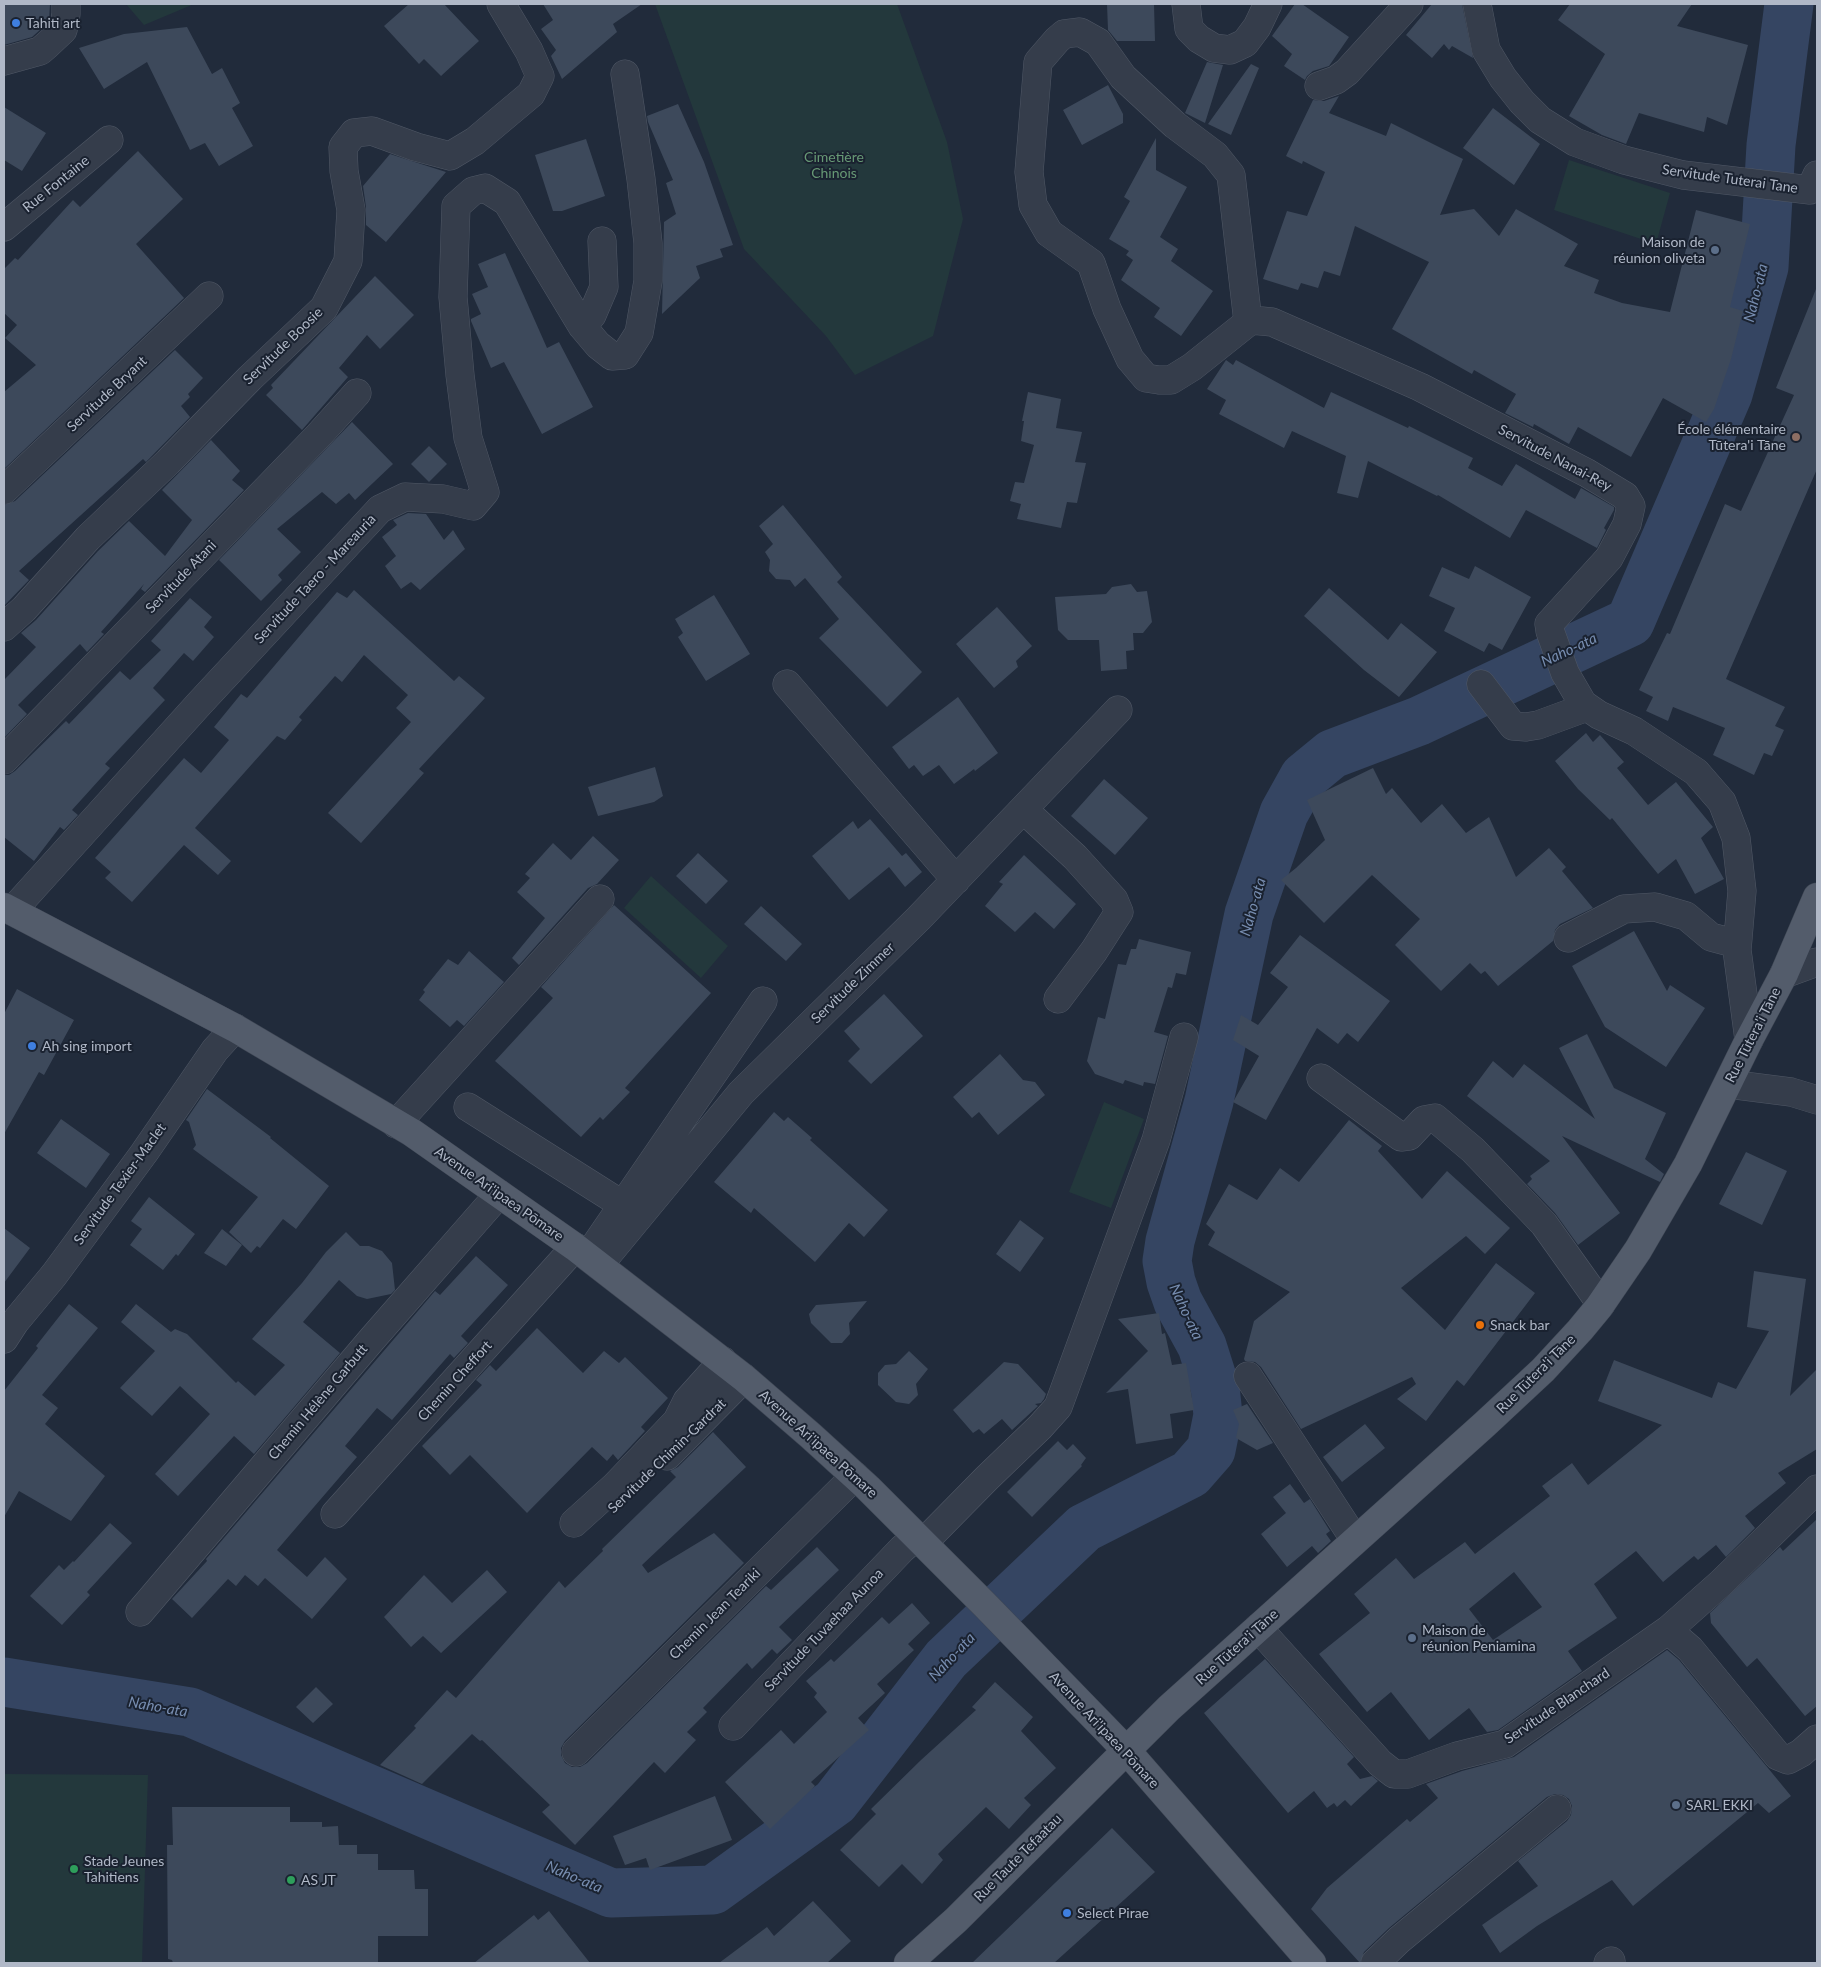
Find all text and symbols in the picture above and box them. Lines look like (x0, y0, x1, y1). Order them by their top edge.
place label: Tahiti art (26, 15, 80, 31)
marker: Tahiti art (10, 17, 22, 29)
park label: Cimetière Chinois (804, 149, 864, 182)
street label: Rue Fontaine (19, 152, 93, 216)
street label: Servitude Tuterai Tane (1661, 161, 1799, 197)
place label: Maison de réunion oliveta (1614, 234, 1705, 266)
marker: Maison de réunion oliveta (1709, 244, 1721, 256)
water label: Naho-ata (1740, 262, 1772, 324)
street label: Servitude Boosie (240, 304, 326, 388)
street label: Servitude Bryant (64, 353, 150, 435)
street label: Servitude Nanai-Rey (1496, 421, 1614, 495)
place label: École élémentaire Tūtera'i Tāne (1677, 421, 1786, 454)
marker: École élémentaire Tūtera'i Tāne (1790, 431, 1802, 443)
street label: Servitude Taero - Mareauria (251, 511, 379, 647)
street label: Servitude Atani (142, 537, 220, 617)
water label: Naho-ata (1538, 629, 1600, 671)
water label: Naho-ata (1236, 876, 1270, 938)
street label: Servitude Zimmer (808, 939, 898, 1027)
street label: Rue Tūtera'i Tāne (1722, 985, 1784, 1085)
place label: Ah sing import (42, 1038, 132, 1054)
marker: Ah sing import (26, 1040, 38, 1052)
street label: Servitude Texier-Maclet (70, 1120, 170, 1248)
street label: Avenue Ari'ipaea Pōmare (431, 1143, 567, 1245)
water label: Naho-ata (1165, 1281, 1207, 1343)
place label: Snack bar (1490, 1317, 1549, 1333)
marker: Snack bar (1474, 1319, 1486, 1331)
street label: Rue Tūtera'i Tāne (1493, 1331, 1579, 1417)
street label: Chemin Cheffort (414, 1337, 496, 1425)
street label: Chemin Hélène Garbutt (265, 1341, 371, 1463)
street label: Avenue Ari'ipaea Pōmare (755, 1386, 881, 1502)
street label: Servitude Chimin-Gardrat (605, 1395, 729, 1517)
street label: Chemin Jean Teariki (666, 1565, 764, 1663)
street label: Servitude Tuvaehaa Aunoa (761, 1565, 887, 1695)
street label: Rue Tūtera'i Tāne (1192, 1606, 1282, 1688)
place label: Maison de réunion Peniamina (1422, 1622, 1536, 1654)
water label: Naho-ata (925, 1629, 979, 1685)
marker: Maison de réunion Peniamina (1406, 1632, 1418, 1644)
street label: Servitude Blanchard (1501, 1665, 1613, 1747)
street label: Avenue Ari'ipaea Pōmare (1046, 1668, 1162, 1792)
water label: Naho-ata (127, 1693, 189, 1721)
place label: SARL EKKI (1686, 1797, 1753, 1813)
marker: SARL EKKI (1670, 1799, 1682, 1811)
street label: Rue Taute Tefaatau (971, 1811, 1065, 1905)
place label: Stade Jeunes Tahitiens (84, 1853, 164, 1885)
water label: Naho-ata (543, 1857, 605, 1897)
marker: Stade Jeunes Tahitiens (68, 1863, 80, 1875)
place label: AS JT (301, 1872, 336, 1888)
marker: AS JT (285, 1874, 297, 1886)
place label: Select Pirae (1077, 1905, 1149, 1921)
marker: Select Pirae (1061, 1907, 1073, 1919)

